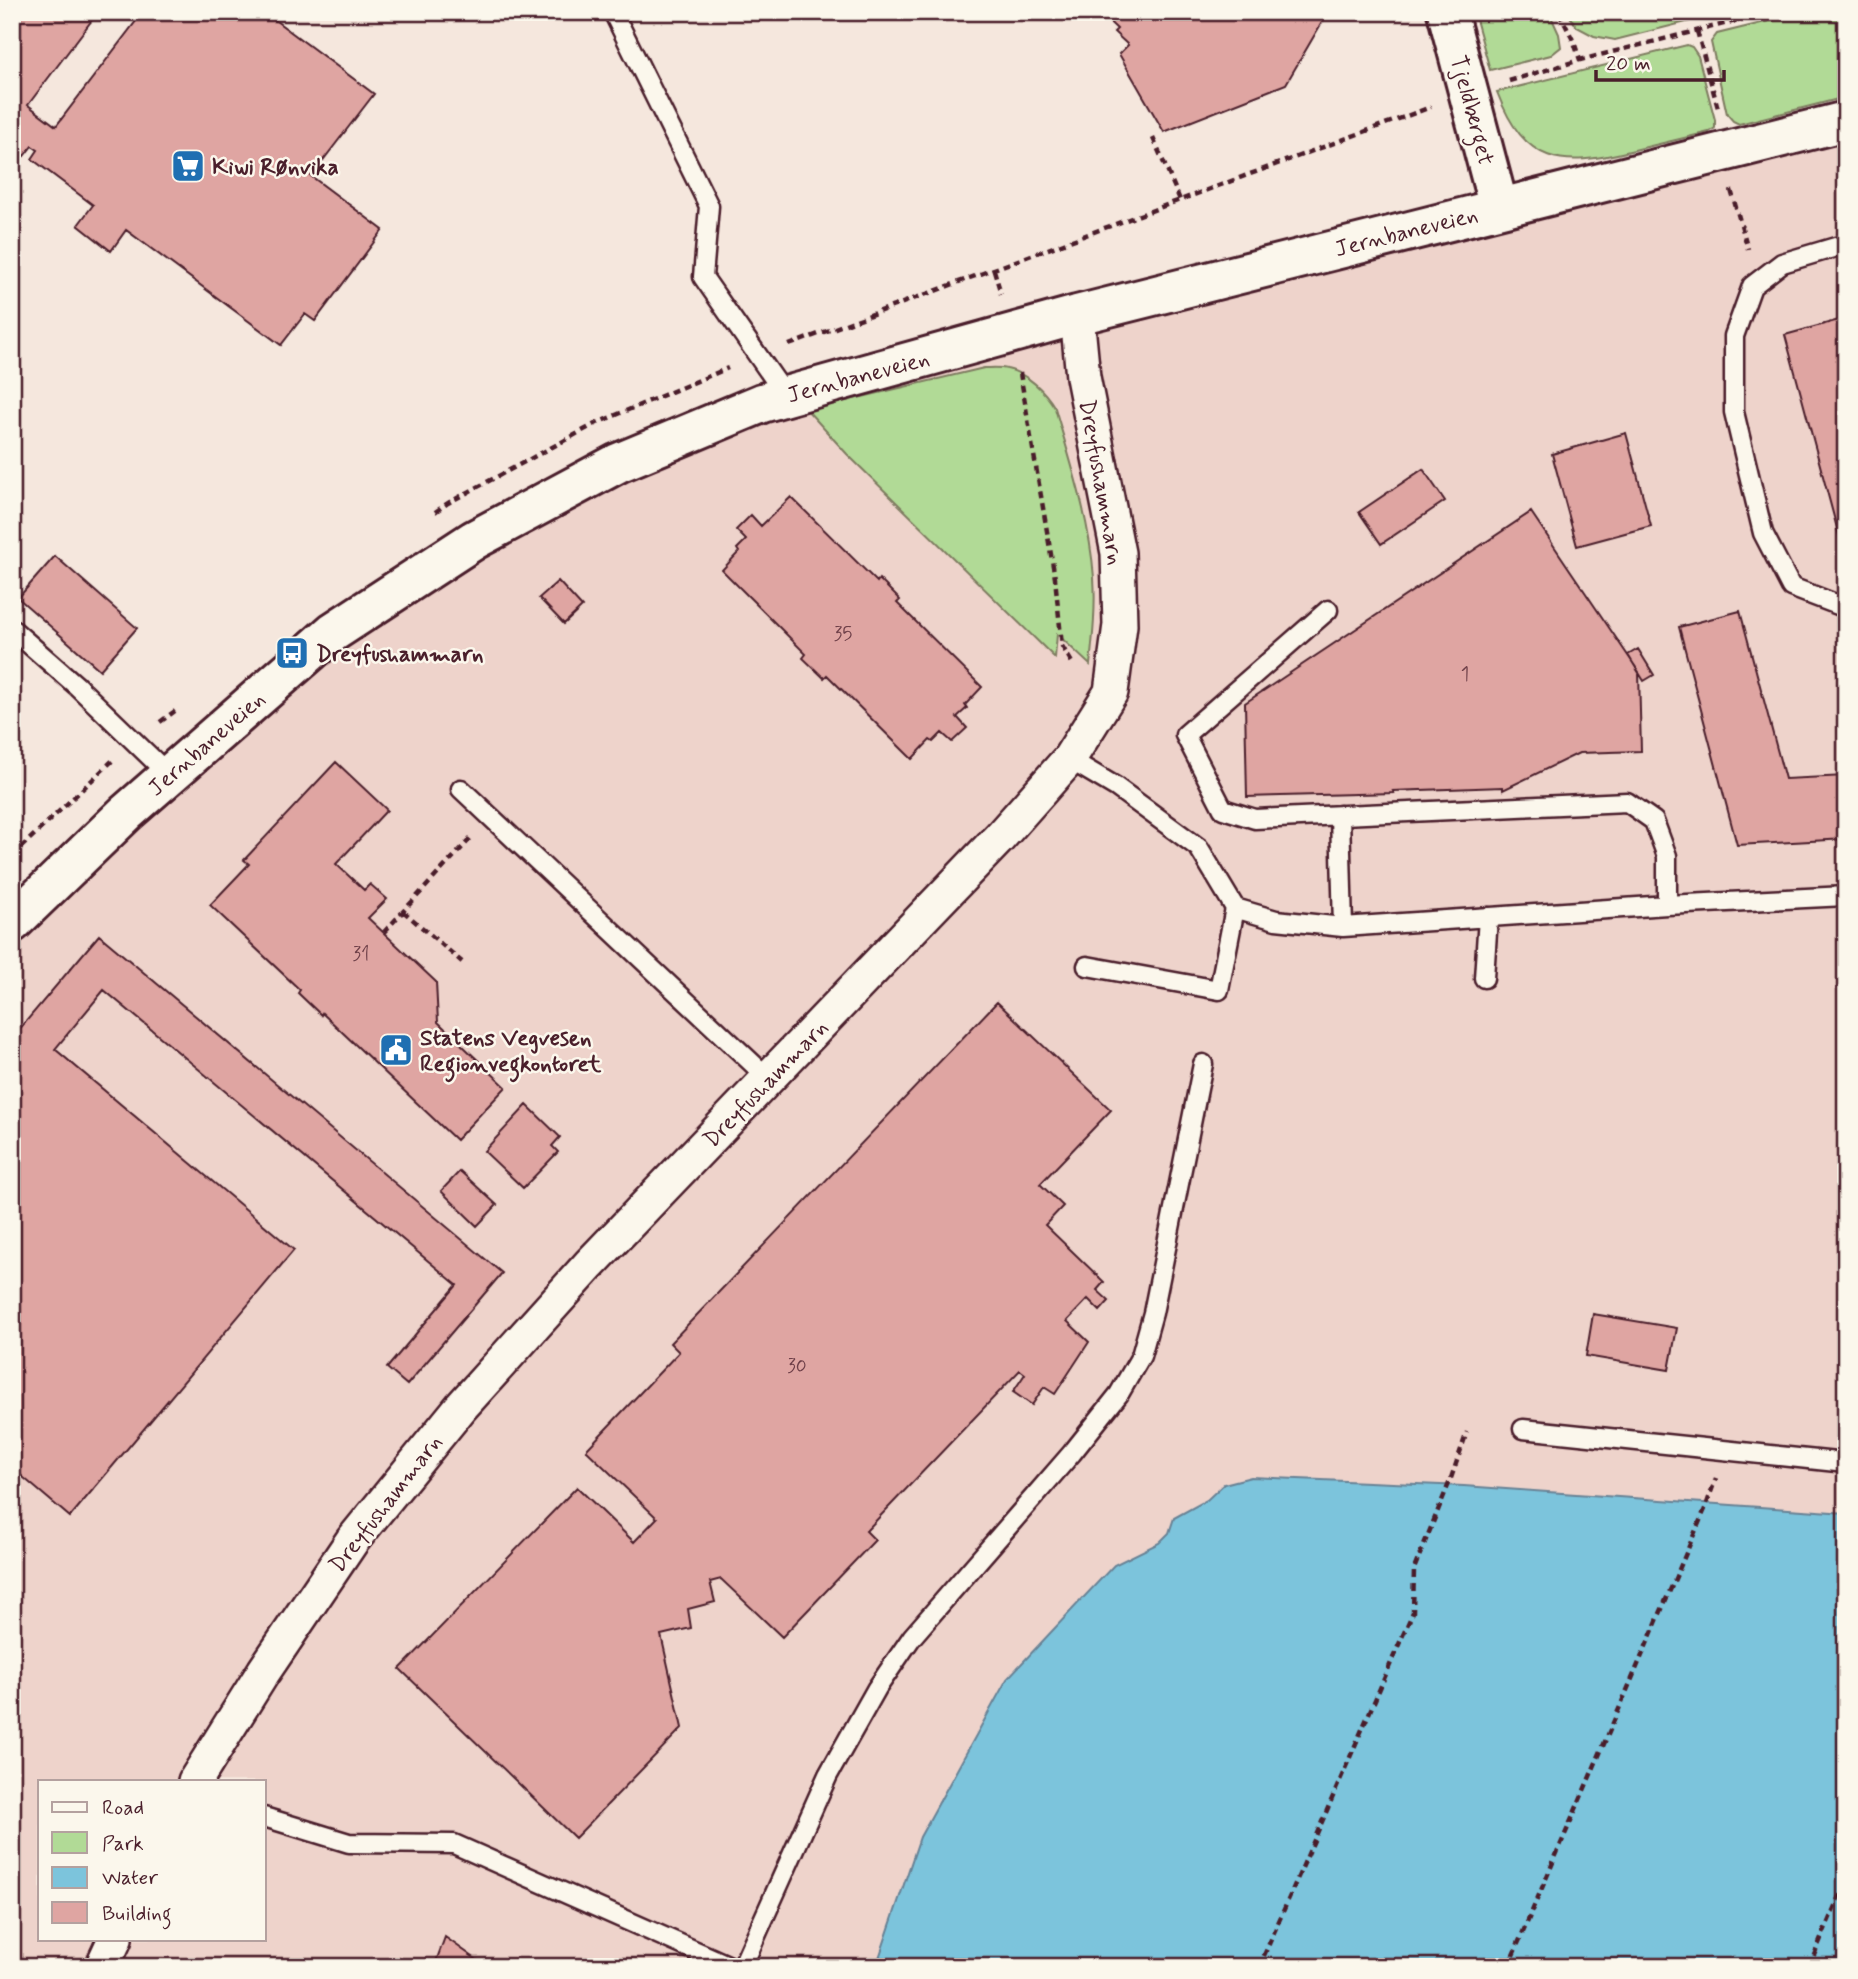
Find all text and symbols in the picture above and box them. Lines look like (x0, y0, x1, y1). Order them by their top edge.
scale bar (1596, 38, 1723, 82)
text: 20 m (1606, 50, 1651, 78)
street label: Tjeldberget (1440, 52, 1500, 169)
supermarket icon: Kiwi Rønvika (169, 147, 207, 185)
place label: Kiwi Rønvika (212, 153, 339, 183)
street label: Jernbaneveien (1332, 201, 1481, 265)
street label: Jernbaneveien (784, 345, 933, 411)
street label: Dreyfushammarn (1071, 397, 1129, 567)
house number: 35 (834, 622, 852, 647)
bus stop icon: Dreyfushammarn (273, 634, 311, 672)
place label: Dreyfushammarn (316, 640, 484, 670)
house number: 1 (1461, 662, 1469, 687)
street label: Jernbaneveien (142, 685, 272, 804)
house number: 31 (353, 942, 369, 967)
street label: Dreyfushammarn (697, 1014, 835, 1155)
place label: Statens Vegvesen Regionvegkontoret (420, 1024, 602, 1083)
public building icon: Statens Vegvesen Regionvegkontoret (377, 1031, 415, 1069)
house number: 30 (787, 1354, 807, 1379)
street label: Dreyfushammarn (323, 1429, 450, 1579)
legend (38, 1780, 266, 1940)
text: Road (102, 1794, 144, 1822)
text: Park (102, 1830, 144, 1858)
text: Water (102, 1864, 158, 1892)
text: Building (102, 1900, 172, 1930)

